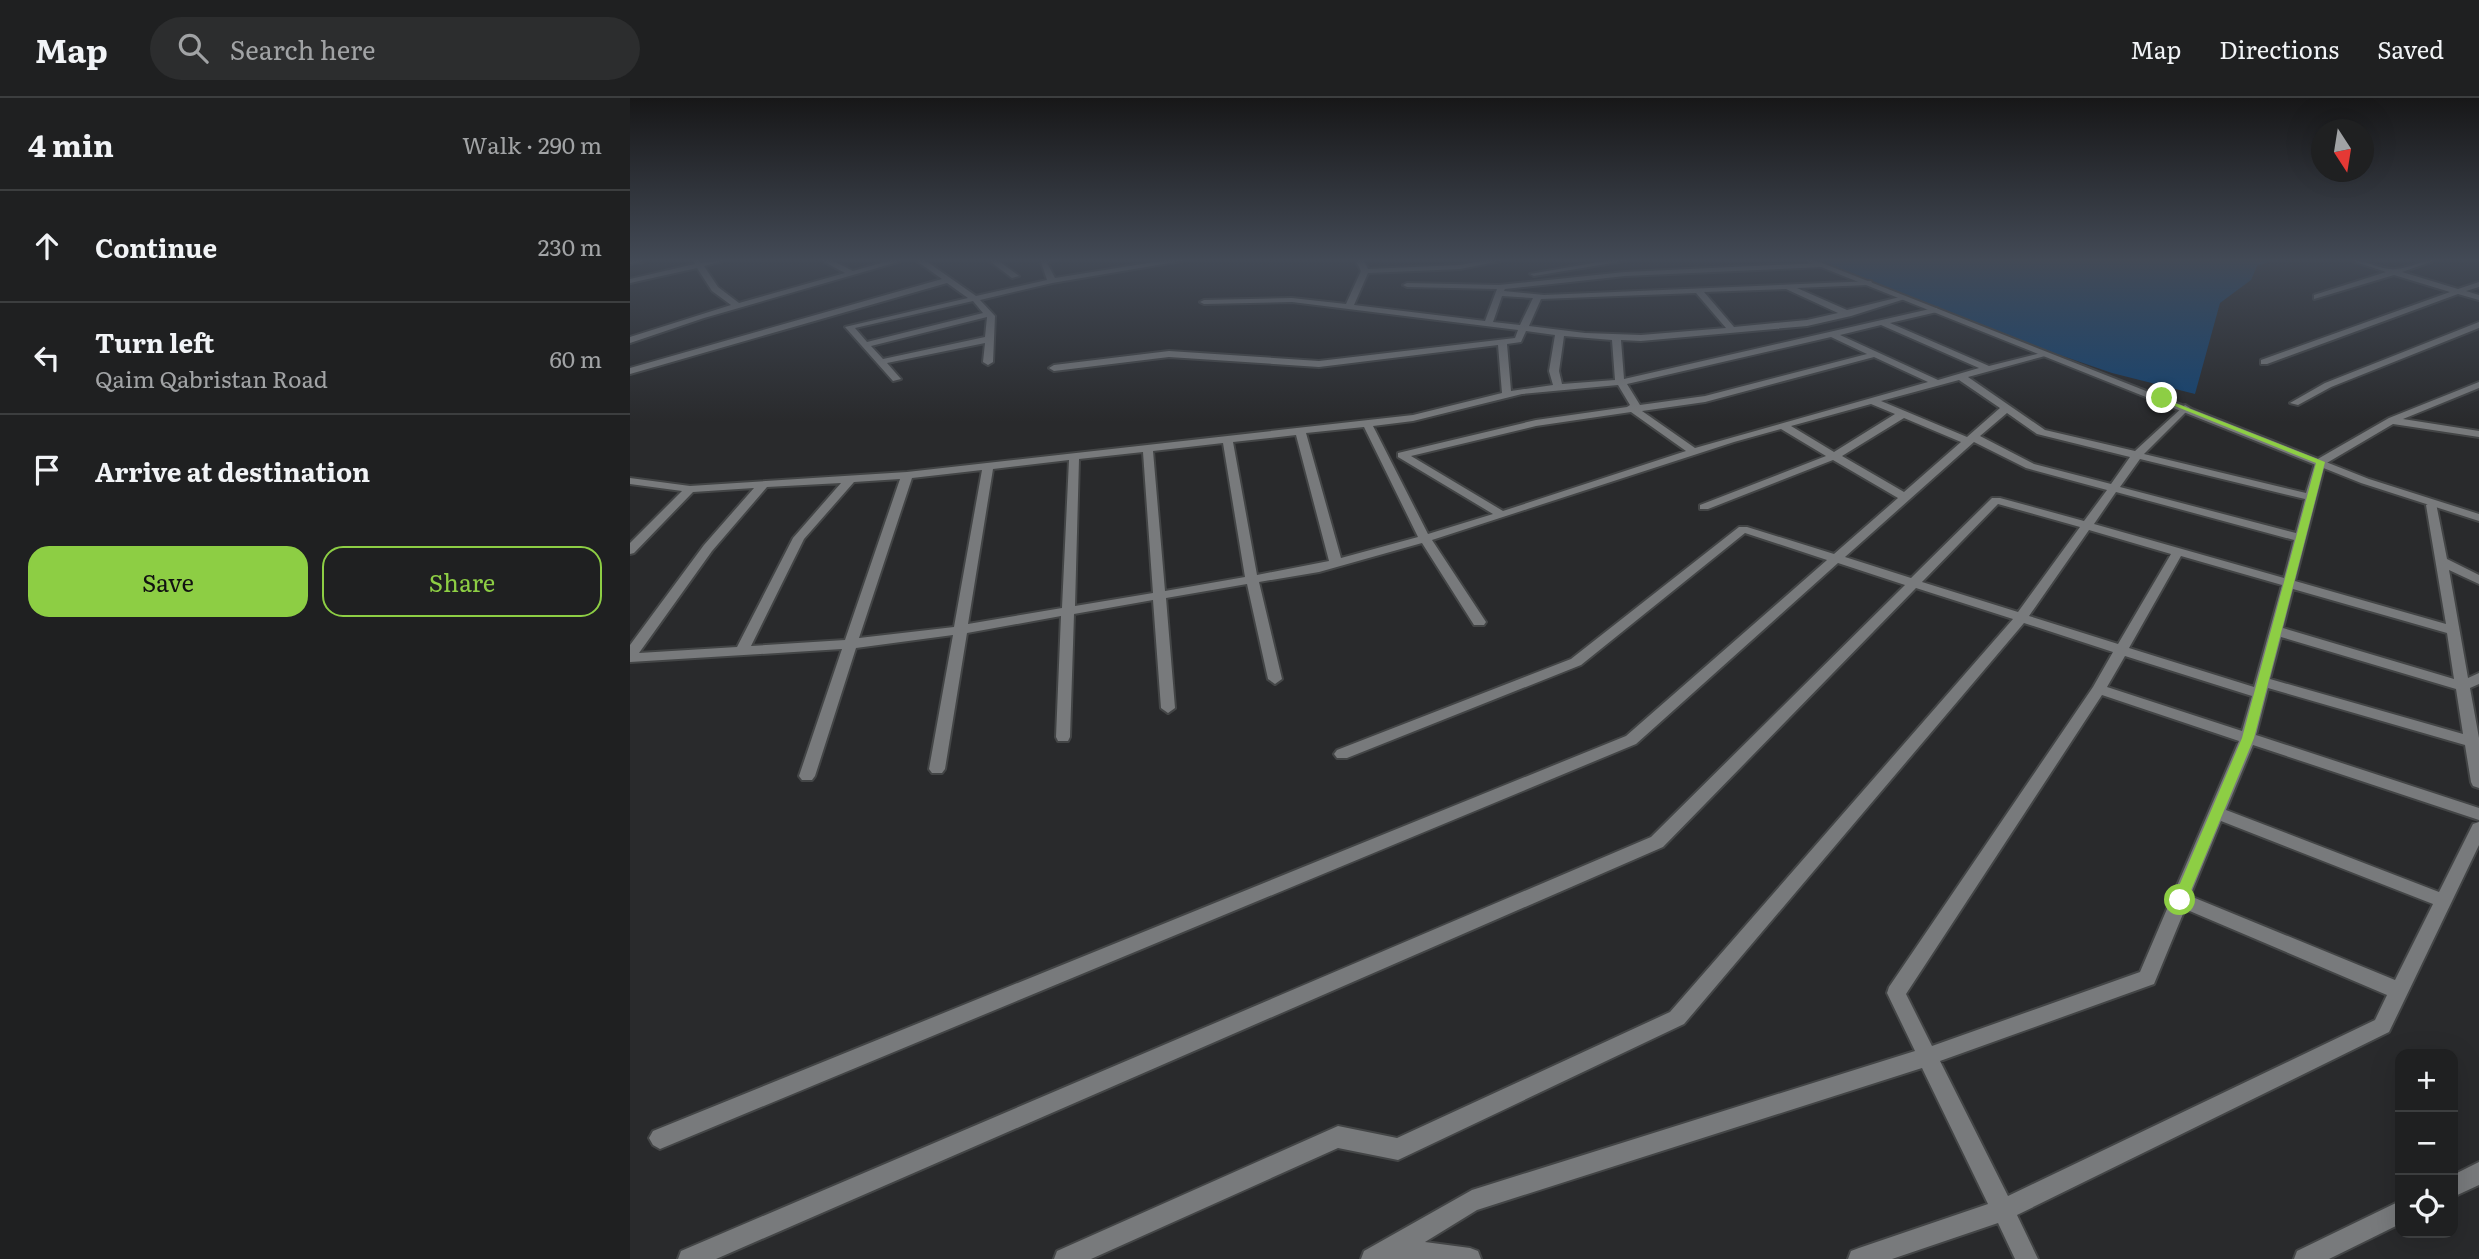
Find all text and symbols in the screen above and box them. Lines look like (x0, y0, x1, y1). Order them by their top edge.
search box (150, 17, 640, 80)
text: Map (35, 24, 108, 73)
icon: search (174, 29, 212, 67)
text: Search here (230, 29, 376, 68)
text: Map (2130, 31, 2181, 66)
text: Directions (2219, 31, 2339, 66)
text: Saved (2377, 31, 2444, 66)
north arrow (2311, 119, 2374, 182)
text: 4 min (28, 122, 114, 166)
text: Walk · 290 m (462, 127, 602, 161)
icon: ahead (28, 227, 66, 265)
text: Continue (95, 227, 217, 266)
text: 230 m (538, 229, 602, 263)
text: Turn left (95, 322, 214, 361)
icon: left (28, 339, 66, 377)
text: 60 m (549, 341, 602, 375)
text: Qaim Qabristan Road (95, 361, 328, 395)
route end (2146, 382, 2177, 413)
icon: arrive (28, 451, 66, 489)
text: Arrive at destination (95, 451, 370, 490)
button: Save (28, 546, 308, 617)
button: Share (322, 546, 602, 617)
route start (2164, 884, 2195, 915)
map controls (2395, 1049, 2458, 1238)
button: + (2395, 1049, 2458, 1112)
button: − (2395, 1112, 2458, 1175)
button: locate (2395, 1175, 2458, 1238)

